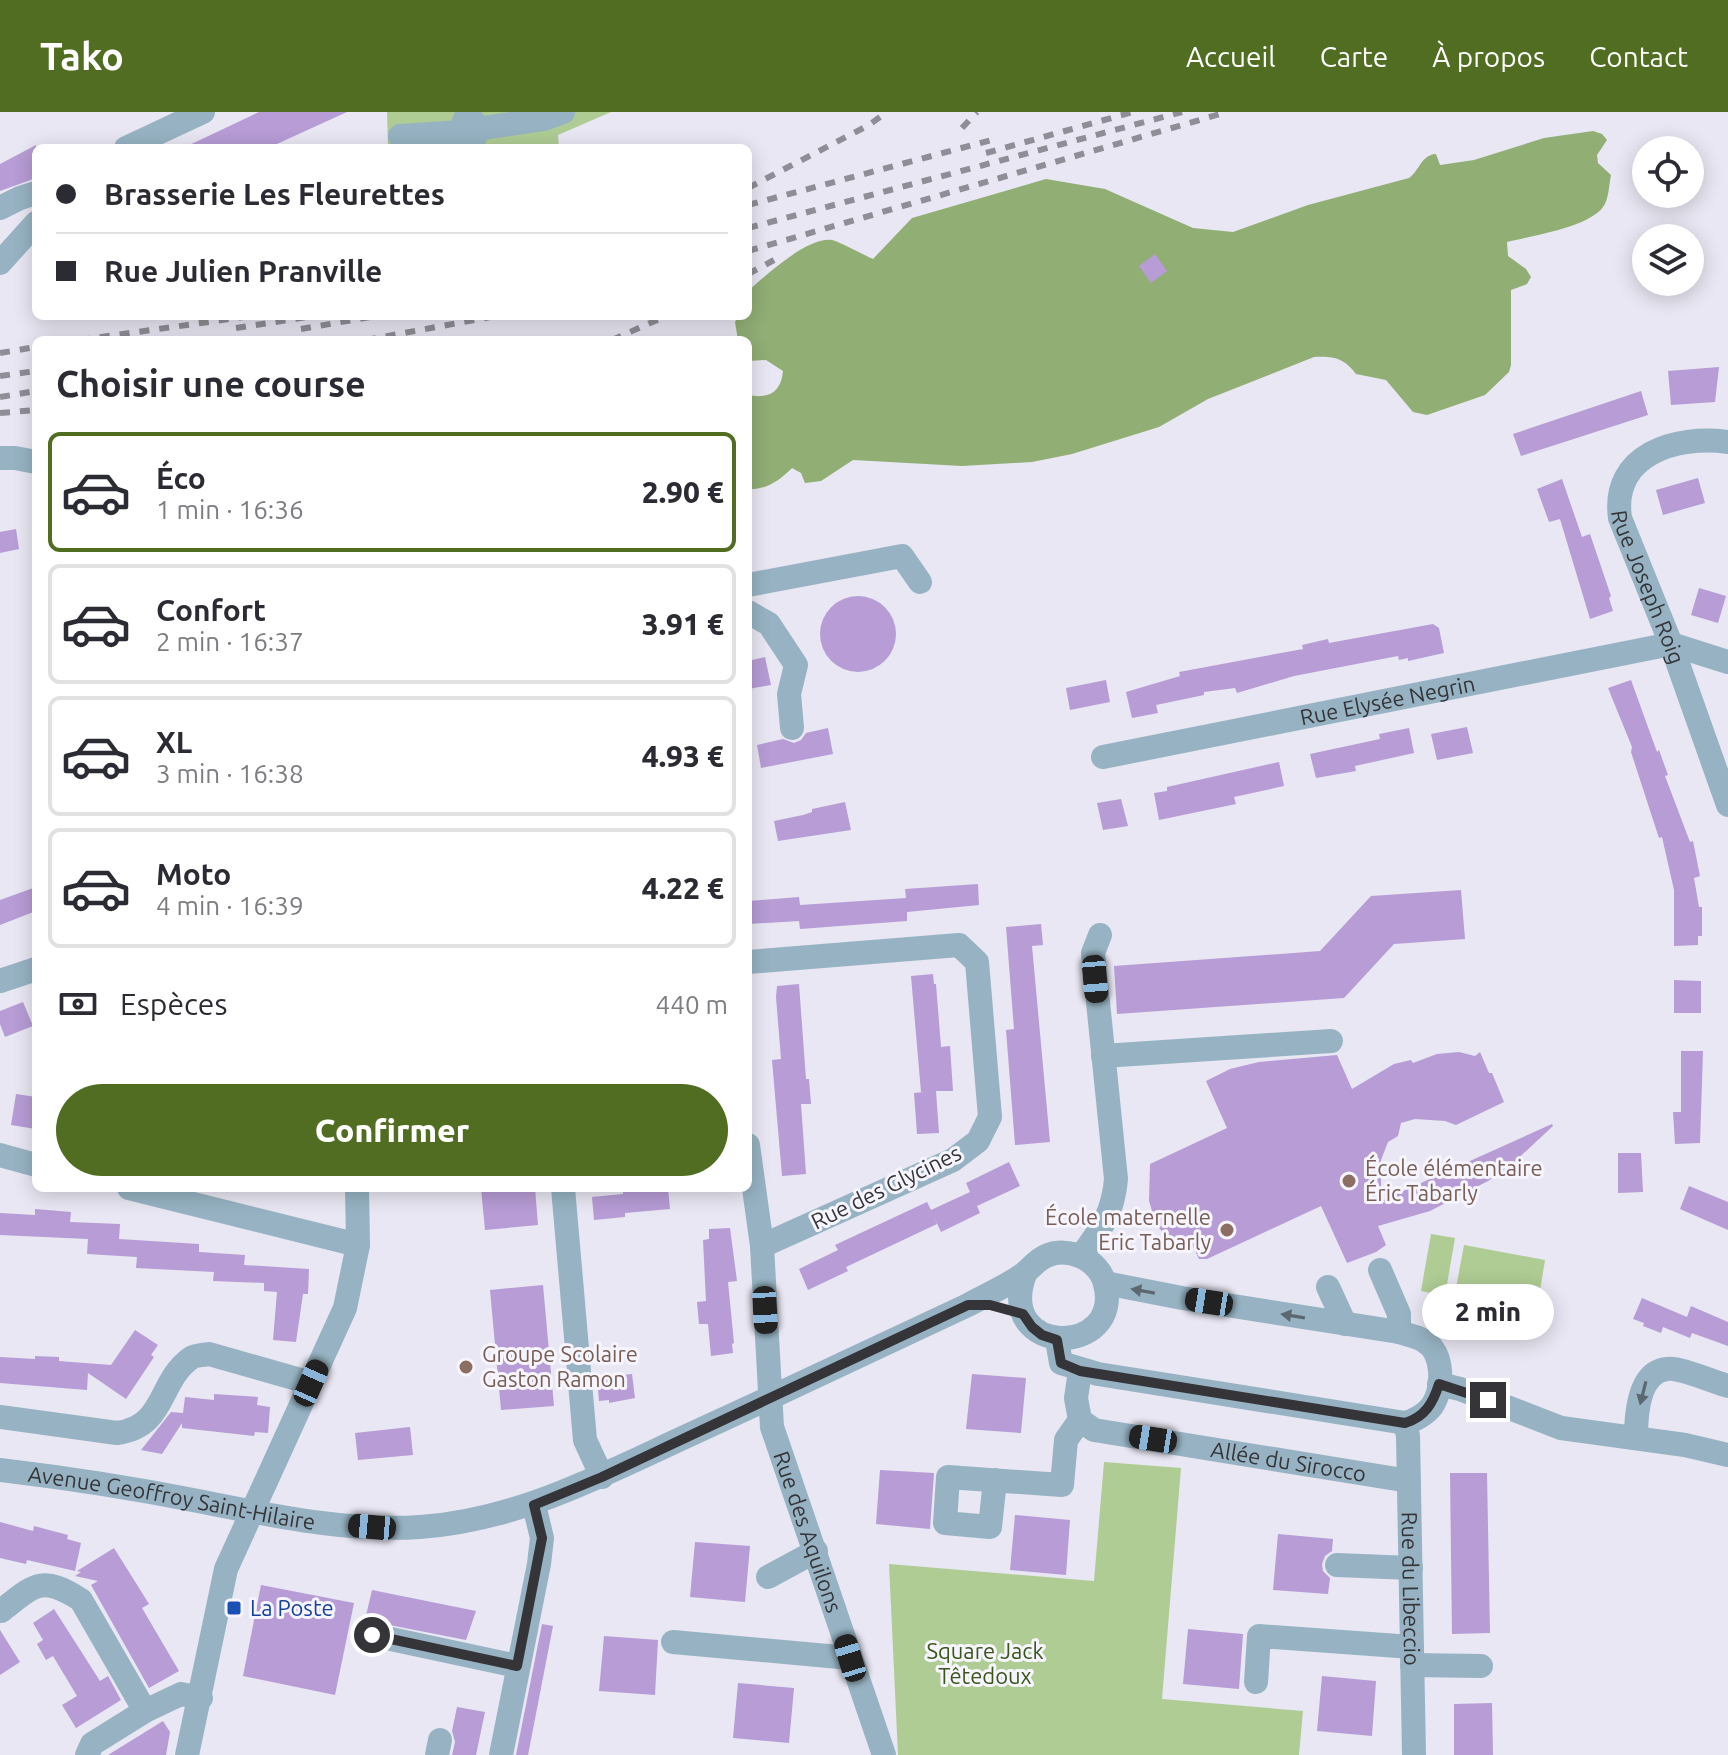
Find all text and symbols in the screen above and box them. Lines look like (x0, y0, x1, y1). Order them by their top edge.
text: Tako (40, 35, 124, 77)
text: Accueil (1186, 41, 1276, 72)
text: Carte (1320, 41, 1388, 72)
text: À propos (1432, 41, 1545, 72)
text: Contact (1589, 41, 1688, 72)
map controls (1632, 136, 1704, 296)
button: locate (1632, 136, 1704, 208)
text: Brasserie Les Fleurettes (104, 177, 445, 211)
button: layers (1632, 224, 1704, 296)
text: Rue Julien Pranville (104, 254, 382, 288)
text: Choisir une course (56, 363, 366, 404)
icon: car (60, 456, 132, 528)
text: Éco (156, 461, 206, 495)
text: 2.90 € (642, 475, 724, 509)
text: 1 min · 16:36 (156, 495, 304, 524)
street label: Rue Joseph Roig (1607, 509, 1690, 667)
icon: car (60, 588, 132, 660)
text: Confort (156, 593, 266, 627)
text: 3.91 € (642, 607, 724, 641)
text: 2 min · 16:37 (156, 627, 304, 656)
street label: Rue Elysée Negrin (1298, 670, 1477, 730)
icon: car (60, 720, 132, 792)
text: XL (156, 725, 192, 759)
text: 4.93 € (642, 739, 724, 773)
text: 3 min · 16:38 (156, 759, 304, 788)
icon: car (60, 852, 132, 924)
text: Moto (156, 857, 231, 891)
text: 4.22 € (642, 871, 724, 905)
text: 4 min · 16:39 (156, 891, 304, 920)
car (1081, 954, 1109, 1004)
icon: cash (56, 982, 100, 1026)
text: Espèces (120, 987, 227, 1021)
text: 440 m (656, 990, 728, 1019)
button: Confirmer (56, 1084, 728, 1176)
street label: Rue des Glycines (807, 1139, 965, 1234)
place label: École élémentaire Éric Tabarly (1365, 1154, 1543, 1205)
marker: École élémentaire Éric Tabarly (1340, 1172, 1358, 1190)
place label: École maternelle Eric Tabarly (1045, 1203, 1211, 1254)
marker: École maternelle Eric Tabarly (1218, 1221, 1236, 1239)
callout: 2 min (1422, 1284, 1554, 1340)
car (752, 1285, 778, 1335)
one-way arrow (1131, 1285, 1156, 1297)
car (1183, 1286, 1235, 1318)
text: 2 min (1455, 1297, 1521, 1326)
one-way arrow (1280, 1309, 1305, 1322)
place label: Groupe Scolaire Gaston Ramon (482, 1341, 638, 1391)
car (290, 1356, 332, 1410)
marker: Groupe Scolaire Gaston Ramon (457, 1358, 475, 1376)
one-way arrow (1637, 1381, 1649, 1406)
route end (1470, 1382, 1506, 1418)
car (1127, 1423, 1179, 1455)
street label: Allée du Sirocco (1209, 1436, 1368, 1486)
street label: Rue des Aquilons (769, 1448, 847, 1616)
street label: Avenue Geoffroy Saint-Hilaire (27, 1461, 317, 1534)
street label: Rue du Libeccio (1397, 1511, 1425, 1666)
car (347, 1513, 397, 1541)
place label: La Poste (250, 1595, 334, 1620)
marker: La Poste (225, 1599, 243, 1617)
route start (354, 1617, 390, 1653)
car (832, 1632, 868, 1684)
park label: Square Jack Têtedoux (926, 1638, 1044, 1688)

